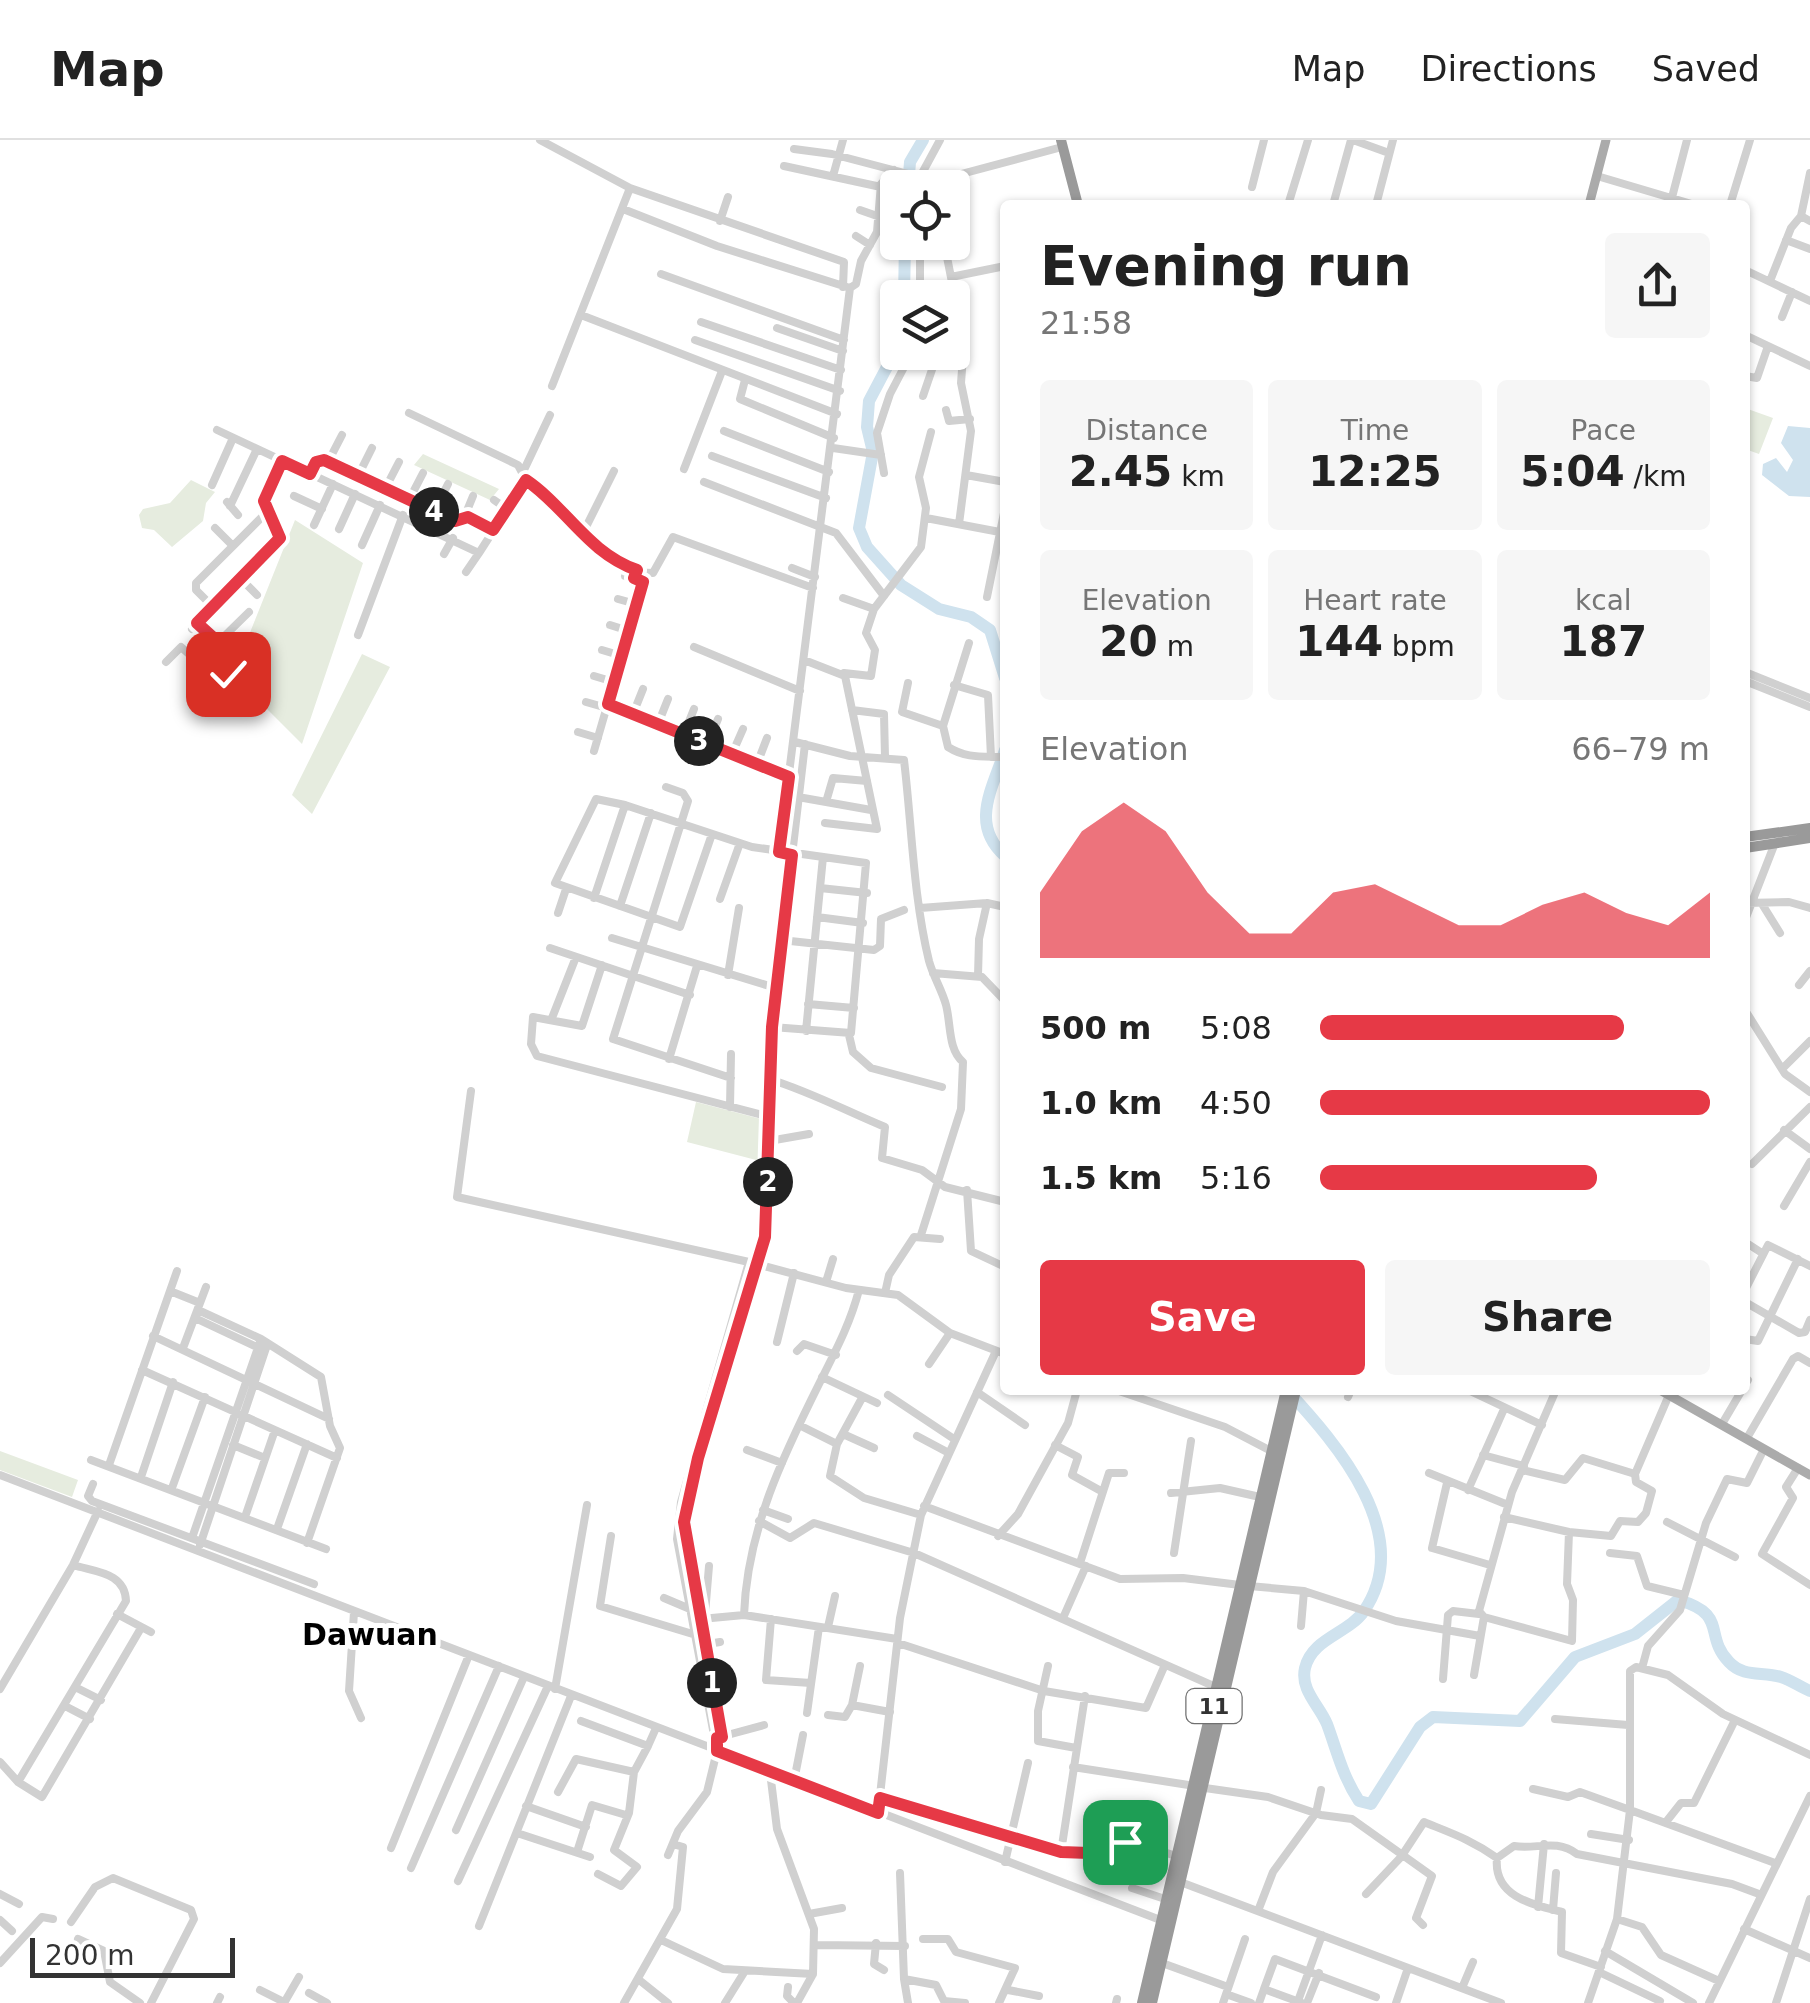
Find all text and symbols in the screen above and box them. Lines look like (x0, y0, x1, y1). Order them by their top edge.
text: Map (50, 41, 165, 97)
text: Map (1292, 49, 1366, 89)
text: Directions (1421, 49, 1597, 89)
text: Saved (1652, 49, 1760, 89)
map controls (880, 170, 970, 370)
button: locate (880, 170, 970, 260)
button: share (1605, 233, 1710, 338)
text: Evening run (1040, 234, 1412, 298)
button: layers (880, 280, 970, 370)
text: 21:58 (1040, 304, 1132, 342)
text: Distance (1085, 414, 1208, 447)
text: Time (1341, 414, 1409, 447)
text: Pace (1571, 414, 1636, 447)
text: 2.45 (1069, 447, 1172, 496)
text: 12:25 (1308, 447, 1442, 496)
text: 5:04 (1520, 447, 1625, 496)
text: km (1172, 460, 1225, 493)
text: /km (1625, 460, 1686, 493)
pin: 4 (409, 487, 459, 537)
text: 4 (424, 495, 444, 528)
text: Elevation (1082, 584, 1212, 617)
text: Heart rate (1303, 584, 1447, 617)
text: kcal (1575, 584, 1632, 617)
text: 20 (1099, 617, 1158, 666)
text: 144 (1295, 617, 1383, 666)
text: 187 (1559, 617, 1647, 666)
text: m (1158, 630, 1194, 663)
text: bpm (1383, 630, 1455, 663)
pin (186, 632, 271, 717)
icon: check (201, 647, 256, 702)
pin: 3 (674, 716, 724, 766)
text: 3 (689, 724, 709, 757)
text: Elevation (1040, 730, 1189, 768)
text: 66–79 m (1571, 730, 1710, 768)
text: 500 m (1040, 1009, 1151, 1047)
text: 5:08 (1200, 1009, 1272, 1047)
text: 1.0 km (1040, 1084, 1162, 1122)
text: 4:50 (1200, 1084, 1272, 1122)
pin: 2 (743, 1157, 793, 1207)
text: 1.5 km (1040, 1159, 1162, 1197)
text: 5:16 (1200, 1159, 1272, 1197)
text: 2 (758, 1165, 778, 1198)
button: Save (1040, 1260, 1365, 1375)
button: Share (1385, 1260, 1710, 1375)
district label: Dawuan (302, 1617, 438, 1652)
pin: 1 (687, 1658, 737, 1708)
text: 1 (702, 1666, 722, 1699)
road number: 11 (1186, 1689, 1242, 1723)
pin (1083, 1800, 1168, 1885)
icon: arrive (1098, 1815, 1153, 1870)
scale bar (30, 1933, 235, 1978)
text: 200 m (45, 1939, 135, 1972)

